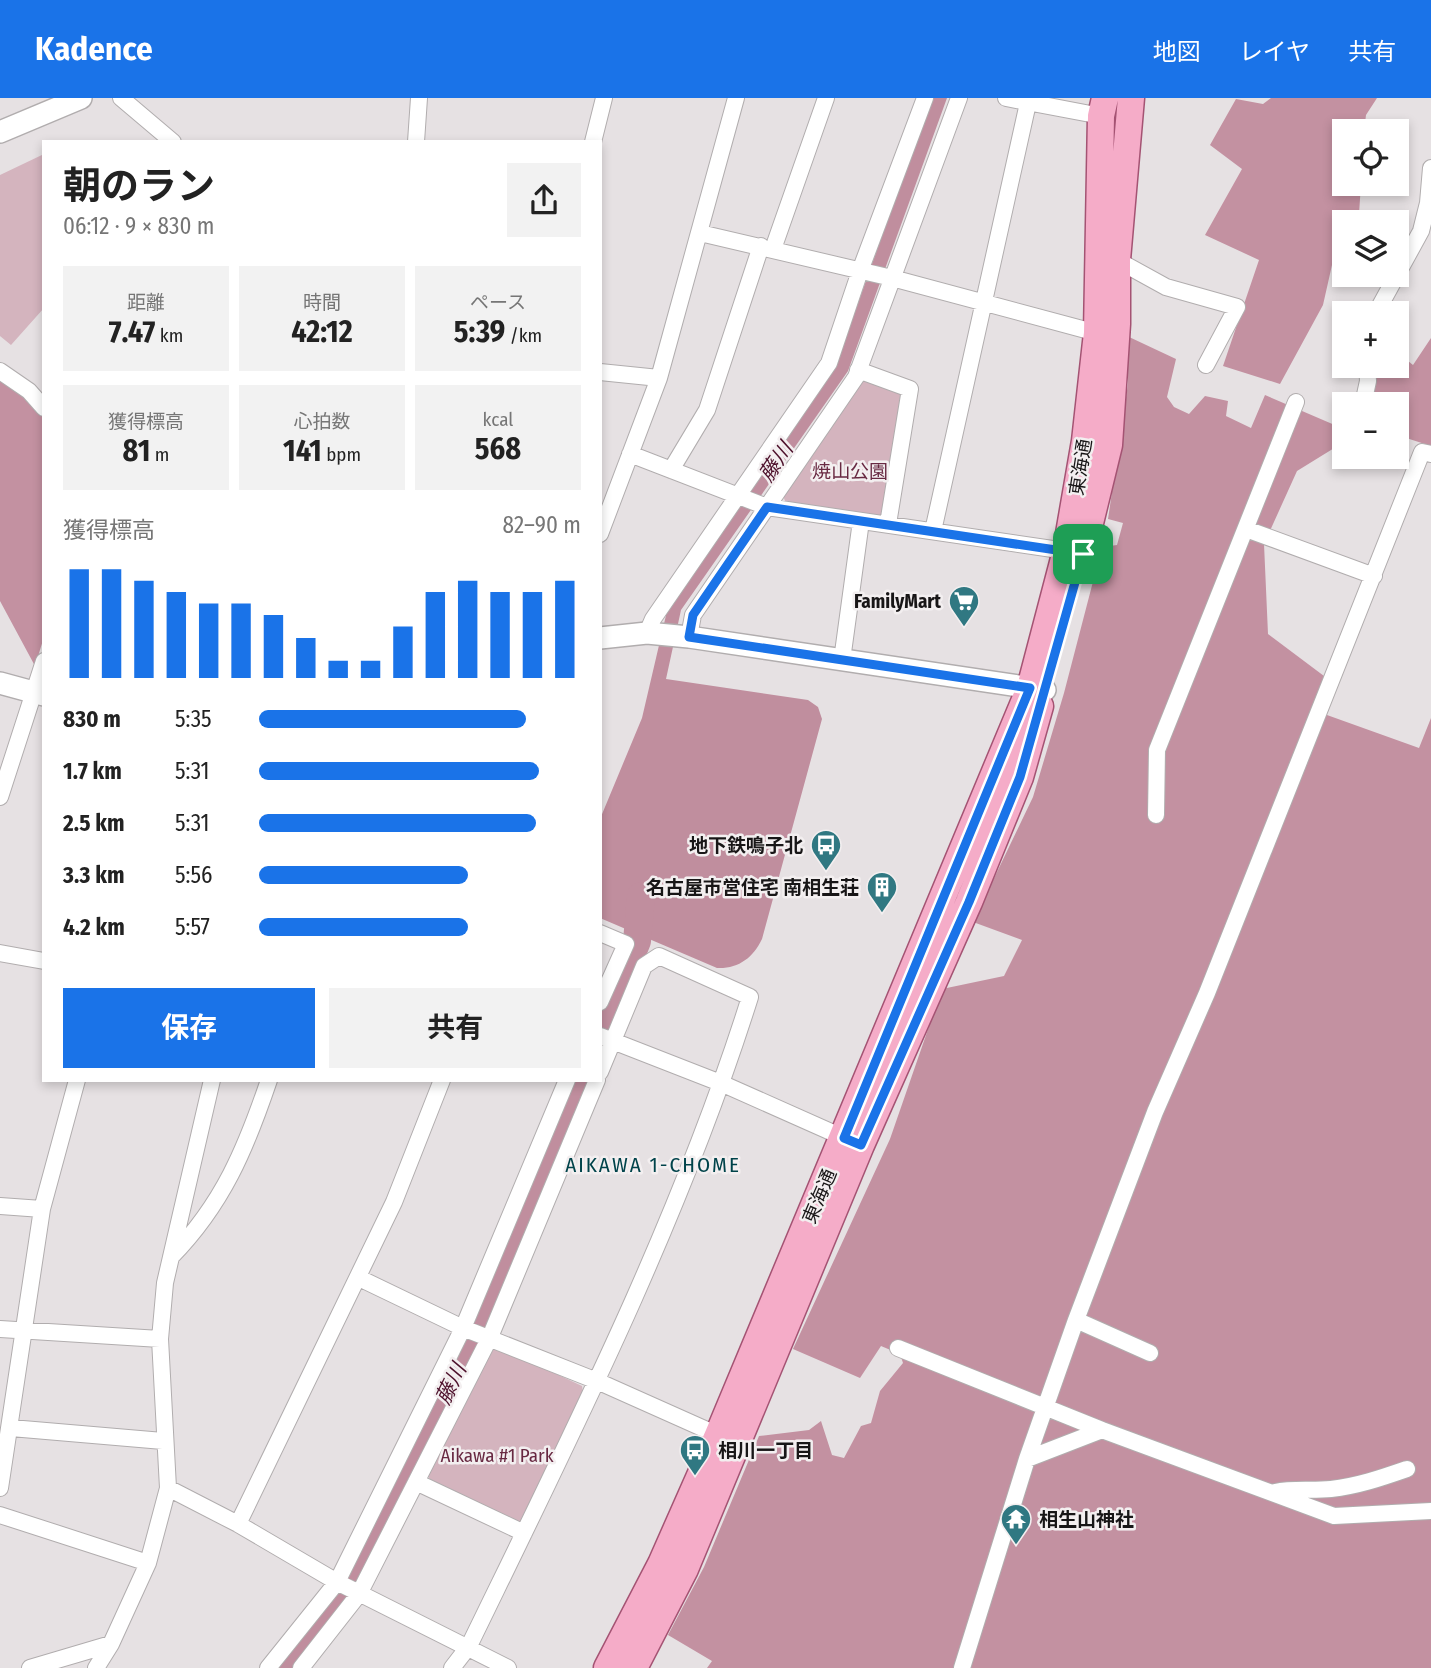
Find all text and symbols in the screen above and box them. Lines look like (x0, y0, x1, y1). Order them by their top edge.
text: Kadence (35, 29, 153, 69)
text: 地図 (1153, 38, 1201, 66)
text: レイヤ (1239, 38, 1310, 66)
text: 共有 (1348, 38, 1396, 66)
map controls (1332, 119, 1409, 469)
button: locate (1332, 119, 1409, 196)
text: 朝のラン (63, 163, 215, 209)
button: share (507, 163, 581, 237)
button: layers (1332, 210, 1409, 287)
text: 06:12 · 9 × 830 m (63, 212, 214, 240)
text: 距離 (127, 291, 165, 314)
text: 時間 (303, 291, 341, 314)
text: ペース (470, 291, 526, 314)
button: + (1332, 301, 1409, 378)
text: 7.47 (109, 314, 155, 350)
text: 42:12 (291, 314, 353, 350)
text: 5:39 (454, 314, 505, 350)
text: km (155, 324, 183, 347)
text: /km (505, 324, 542, 347)
button: − (1332, 392, 1409, 469)
text: kcal (483, 408, 513, 431)
text: 獲得標高 (108, 410, 184, 433)
text: 心拍数 (293, 410, 351, 433)
text: 568 (475, 431, 521, 467)
text: 81 (123, 433, 150, 469)
text: 141 (283, 433, 322, 469)
water label: 藤川 (753, 436, 800, 487)
street label: 東海通 (1065, 437, 1096, 497)
text: m (150, 443, 169, 466)
text: bpm (322, 443, 361, 466)
park label: 焼山公園 (812, 460, 888, 483)
text: 82–90 m (503, 511, 581, 539)
text: 獲得標高 (63, 516, 155, 544)
pin (1053, 524, 1113, 584)
icon: arrive (1064, 535, 1102, 573)
supermarket icon: FamilyMart (947, 584, 981, 628)
place label: FamilyMart (854, 590, 941, 613)
text: 830 m (63, 705, 121, 733)
text: 5:35 (175, 705, 212, 733)
text: 1.7 km (63, 757, 122, 785)
text: 5:31 (175, 757, 209, 785)
text: 2.5 km (63, 809, 124, 837)
text: 5:31 (175, 809, 209, 837)
bus stop icon: 地下鉄鳴子北 (809, 828, 843, 872)
place label: 地下鉄鳴子北 (689, 834, 803, 857)
text: 3.3 km (63, 861, 124, 889)
text: 5:56 (175, 861, 213, 889)
building icon: 名古屋市営住宅 南相生荘 (865, 870, 899, 914)
place label: 名古屋市営住宅 南相生荘 (646, 876, 859, 899)
text: 4.2 km (63, 913, 125, 941)
text: 5:57 (175, 913, 210, 941)
button: 保存 (63, 988, 315, 1068)
button: 共有 (329, 988, 581, 1068)
district label: AIKAWA 1-CHOME (565, 1152, 741, 1178)
street label: 東海通 (798, 1165, 841, 1227)
water label: 藤川 (430, 1358, 473, 1409)
bus stop icon: 相川一丁目 (678, 1433, 712, 1477)
place label: 相川一丁目 (718, 1439, 813, 1462)
park label: Aikawa #1 Park (440, 1444, 554, 1467)
temple icon: 相生山神社 (999, 1502, 1033, 1546)
place label: 相生山神社 (1039, 1508, 1134, 1531)

